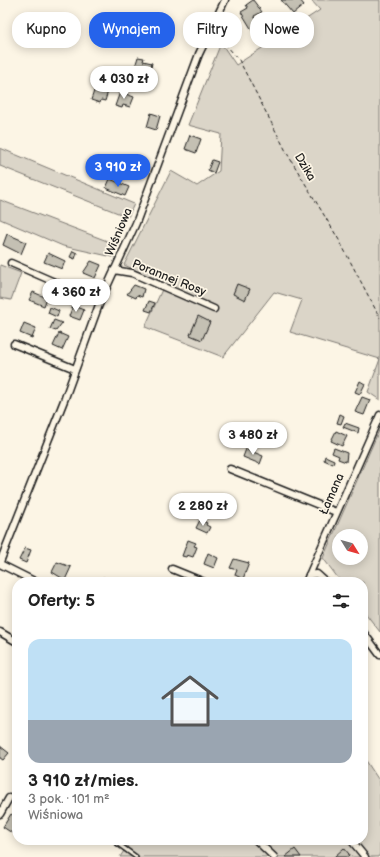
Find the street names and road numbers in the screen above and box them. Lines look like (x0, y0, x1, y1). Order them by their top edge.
street label: Dzika (291, 150, 319, 184)
street label: Wiśniowa (102, 205, 136, 258)
street label: Porannej Rosy (130, 256, 209, 300)
street label: Łamana (316, 471, 348, 517)

